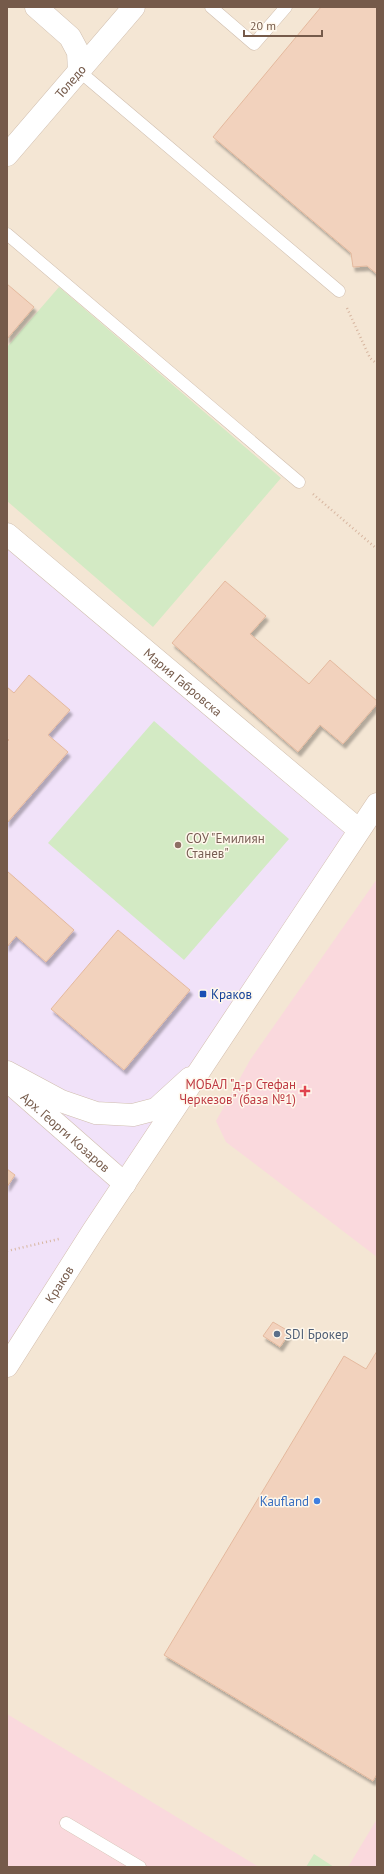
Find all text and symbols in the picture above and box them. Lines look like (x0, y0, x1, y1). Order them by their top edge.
scale bar (244, 12, 322, 38)
text: 20 m (250, 18, 276, 33)
street label: Толедо (51, 61, 89, 102)
street label: Мария Габровска (140, 644, 226, 720)
place label: СОУ "Емилиян Станев" (186, 830, 265, 862)
marker: СОУ "Емилиян Станев" (173, 840, 183, 850)
place label: Краков (211, 986, 252, 1003)
marker: Краков (198, 989, 208, 999)
place label: МОБАЛ "д-р Стефан Черкезов" (база №1) (179, 1076, 296, 1108)
marker: МОБАЛ "д-р Стефан Черкезов" (база №1) (299, 1085, 311, 1097)
street label: Арх. Георги Козаров (17, 1088, 114, 1176)
street label: Краков (41, 1262, 77, 1306)
place label: SDI Брокер (285, 1326, 349, 1343)
marker: SDI Брокер (272, 1329, 282, 1339)
place label: Kaufland (260, 1493, 309, 1510)
marker: Kaufland (312, 1496, 322, 1506)

